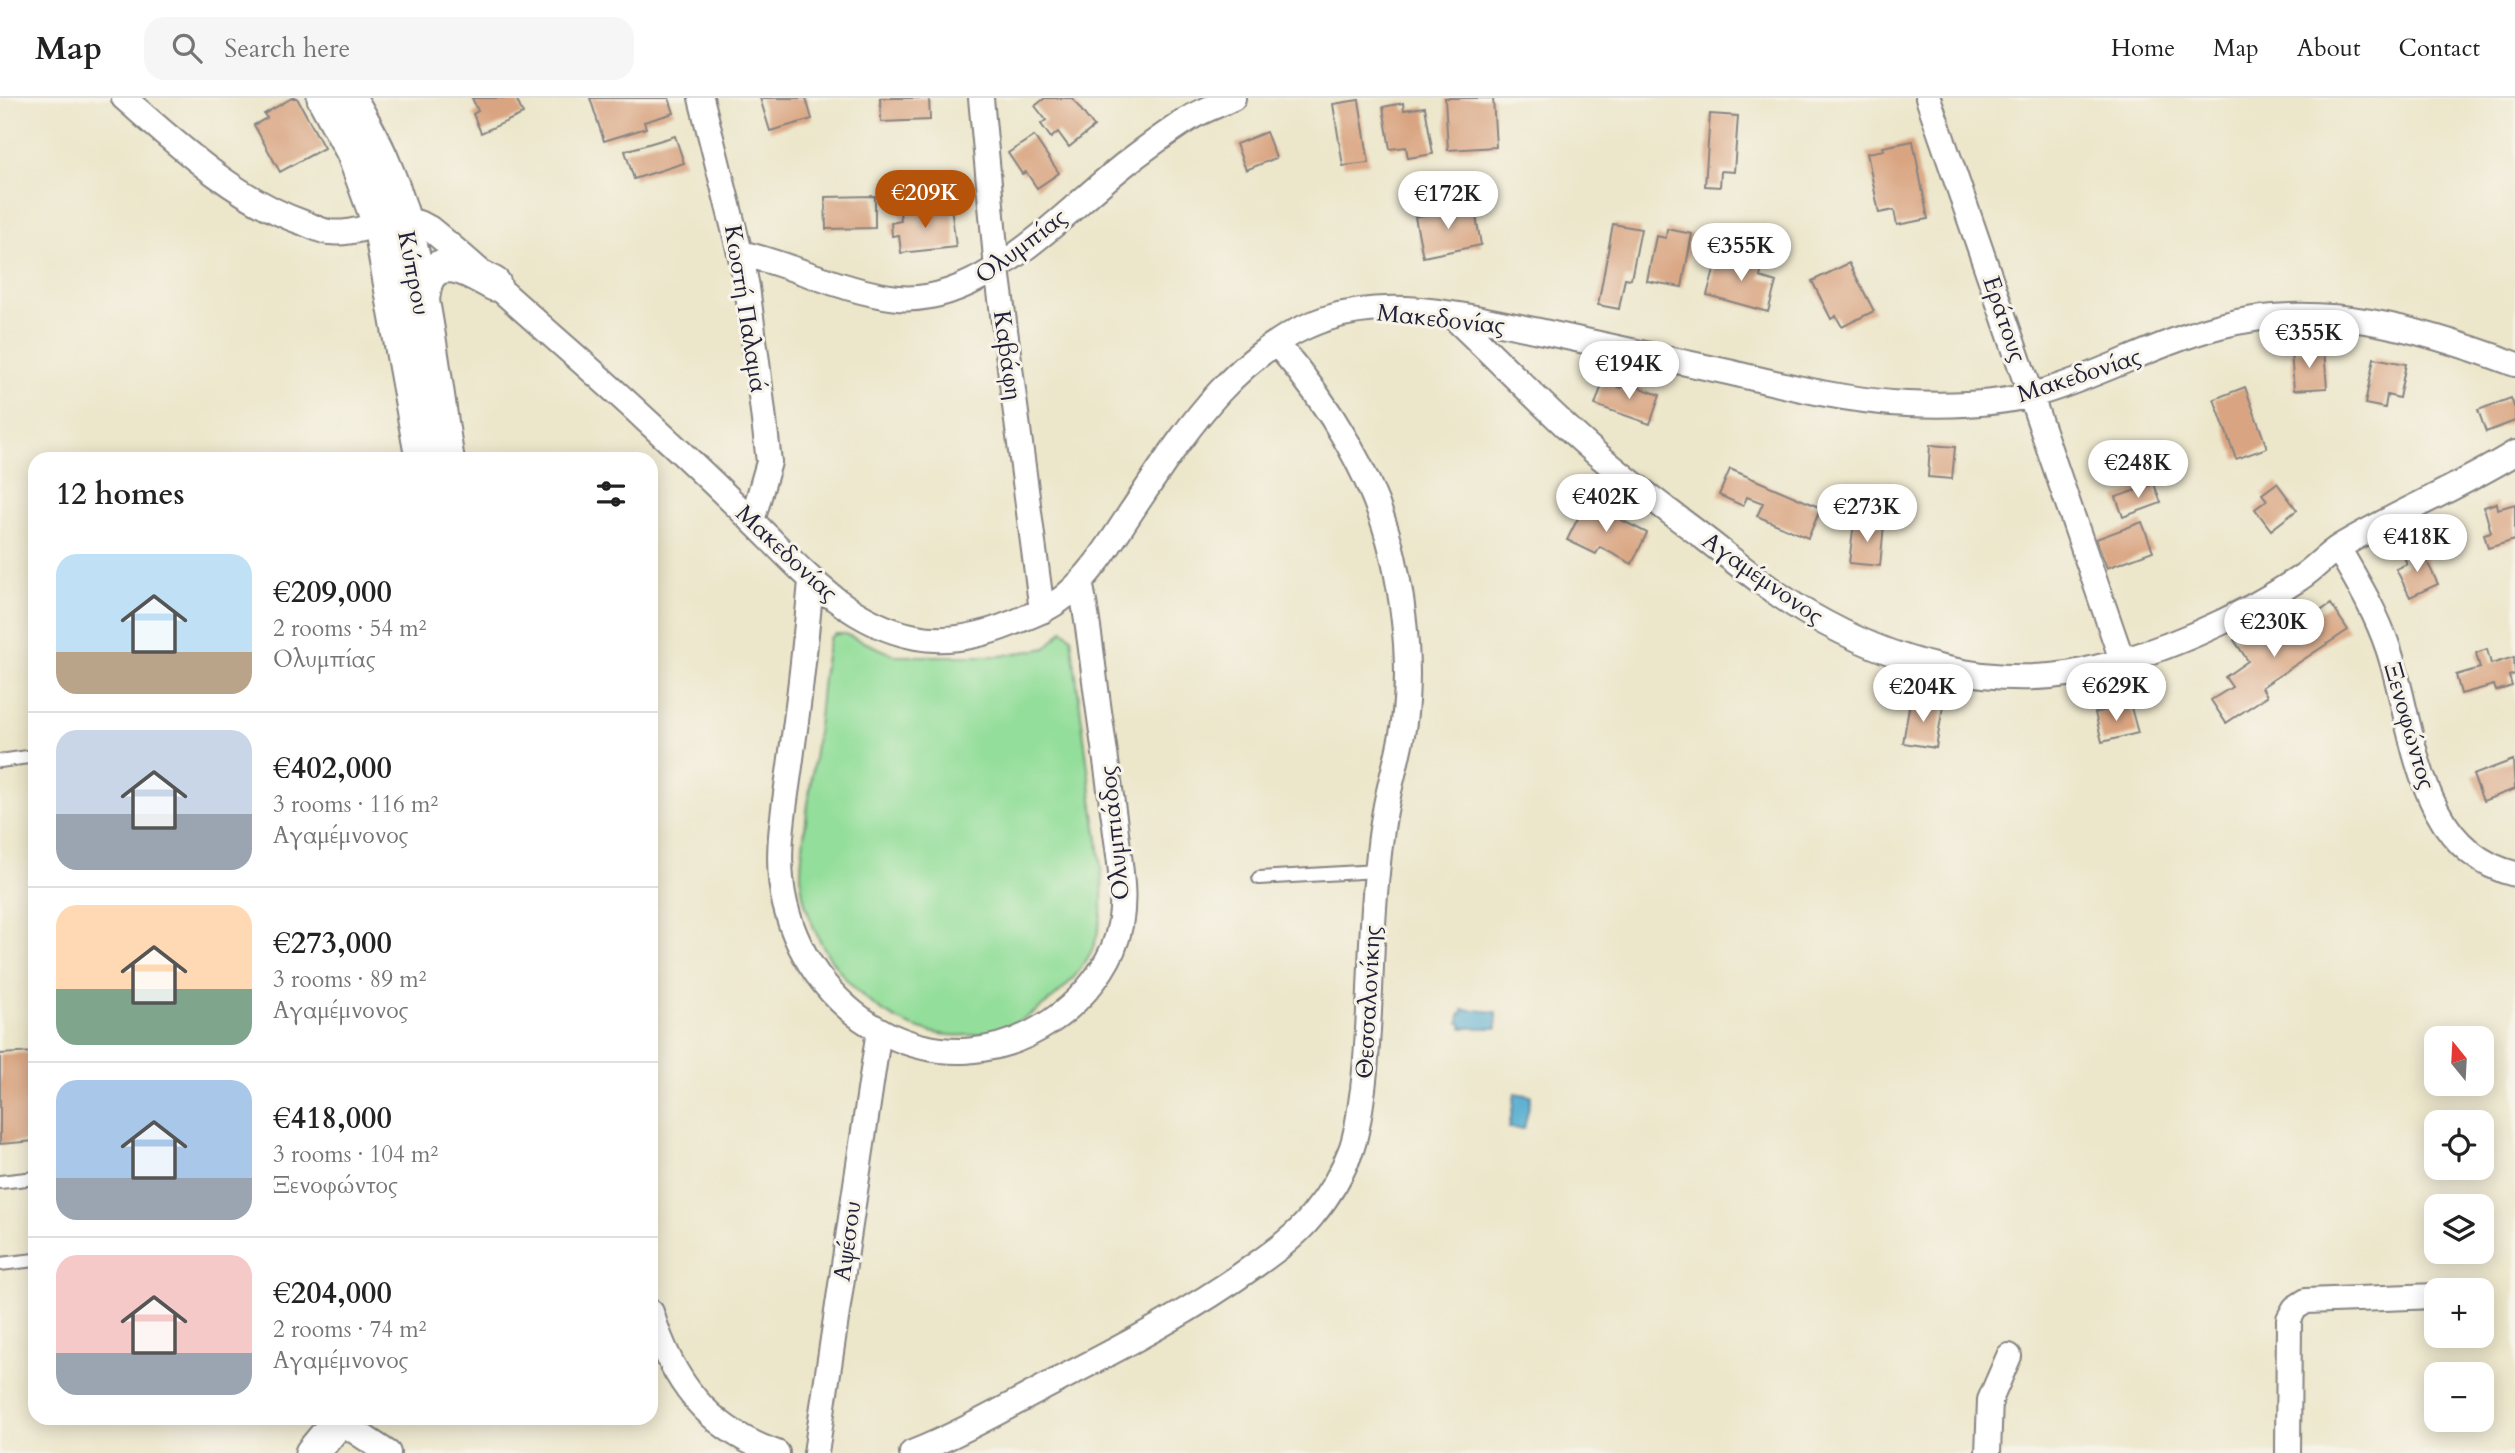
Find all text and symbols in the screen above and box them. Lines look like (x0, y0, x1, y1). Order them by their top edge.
search box (144, 17, 634, 80)
text: Map (35, 26, 102, 71)
icon: search (168, 29, 206, 67)
text: Search here (224, 31, 350, 66)
text: Home (2111, 32, 2175, 65)
text: Map (2213, 32, 2259, 65)
text: About (2297, 32, 2361, 65)
text: Contact (2399, 32, 2480, 65)
pin: €209K (876, 170, 974, 230)
pin: €172K (1399, 172, 1497, 231)
text: €209K (891, 177, 959, 208)
text: €172K (1414, 178, 1482, 209)
street label: Ολυμπίας (969, 201, 1074, 292)
street label: Κωστή Παλαμά (716, 222, 775, 396)
pin: €355K (1692, 223, 1790, 283)
street label: Κύπρου (389, 228, 438, 318)
text: €355K (1707, 230, 1775, 261)
street label: Εράτους (1974, 272, 2035, 367)
street label: Μακεδονίας (1375, 296, 1507, 343)
street label: Καβάφη (985, 308, 1030, 402)
pin: €355K (2260, 310, 2358, 370)
text: €355K (2275, 317, 2343, 348)
street label: Μακεδονίας (2013, 340, 2145, 411)
pin: €194K (1580, 342, 1678, 401)
text: €194K (1595, 348, 1663, 379)
pin: €248K (2089, 440, 2187, 500)
text: €248K (2104, 447, 2172, 478)
text: 12 homes (56, 474, 185, 515)
pin: €402K (1557, 474, 1655, 534)
icon: filters (592, 475, 630, 513)
text: €402K (1572, 481, 1640, 512)
pin: €273K (1818, 484, 1916, 544)
text: €273K (1833, 491, 1901, 522)
street label: Μακεδονίας (728, 497, 845, 609)
pin: €418K (2368, 514, 2466, 574)
text: €418K (2383, 521, 2451, 552)
street label: Αγαμέμνονος (1695, 524, 1830, 632)
text: €209,000 (273, 572, 392, 613)
icon: home (112, 582, 196, 666)
pin: €230K (2225, 600, 2323, 659)
text: €230K (2240, 606, 2308, 637)
text: 2 rooms · 54 m² (273, 613, 426, 644)
text: Ολυμπίας (273, 644, 376, 675)
street label: Ξενοφώντος (2376, 659, 2443, 793)
pin: €204K (1874, 664, 1972, 724)
pin: €629K (2067, 664, 2165, 723)
text: €629K (2082, 670, 2150, 701)
text: €204K (1889, 671, 1957, 702)
text: €402,000 (273, 748, 392, 789)
icon: home (112, 758, 196, 842)
street label: Ολυμπιάδος (1091, 764, 1138, 902)
text: 3 rooms · 116 m² (273, 789, 438, 820)
text: Αγαμέμνονος (273, 820, 408, 851)
text: €273,000 (273, 923, 392, 964)
street label: Θεσσαλονίκης (1348, 924, 1389, 1080)
icon: home (112, 933, 196, 1017)
text: 3 rooms · 89 m² (273, 964, 426, 995)
text: Αγαμέμνονος (273, 995, 408, 1026)
north arrow (2424, 1026, 2494, 1096)
map controls (2424, 1026, 2494, 1432)
text: €418,000 (273, 1098, 392, 1139)
icon: home (112, 1108, 196, 1192)
button: locate (2424, 1110, 2494, 1180)
text: 3 rooms · 104 m² (273, 1139, 438, 1170)
text: Ξενοφώντος (273, 1170, 398, 1201)
button: layers (2424, 1194, 2494, 1264)
street label: Αψέσου (826, 1199, 869, 1283)
text: €204,000 (273, 1273, 392, 1314)
button: + (2424, 1278, 2494, 1348)
icon: home (112, 1283, 196, 1367)
text: 2 rooms · 74 m² (273, 1314, 426, 1345)
text: Αγαμέμνονος (273, 1345, 408, 1376)
button: − (2424, 1362, 2494, 1432)

